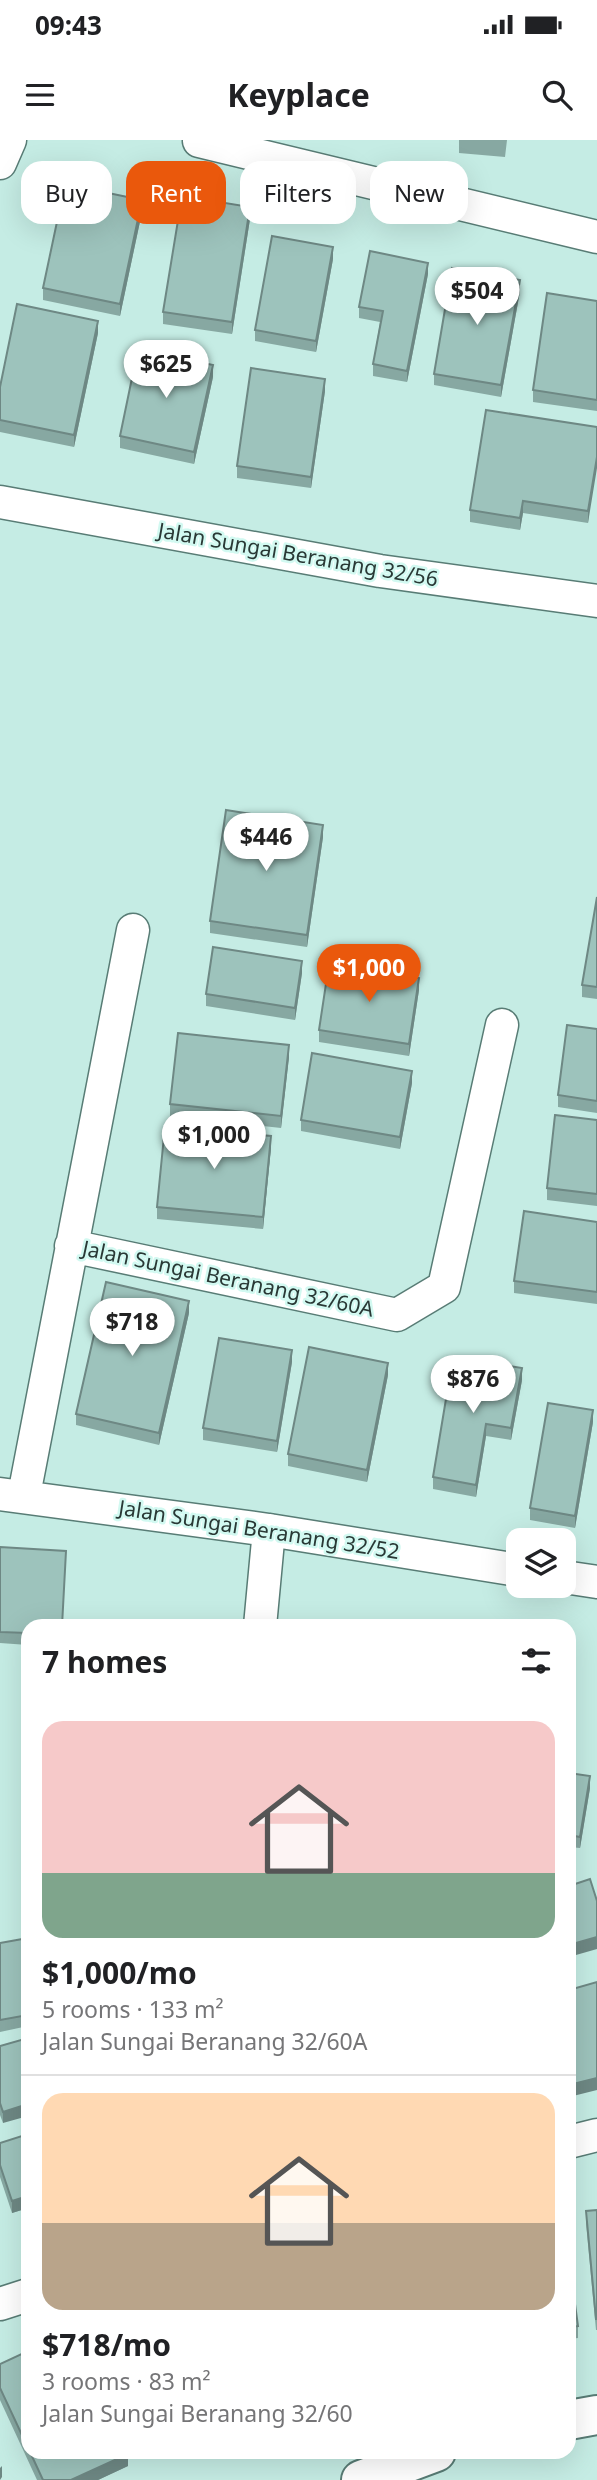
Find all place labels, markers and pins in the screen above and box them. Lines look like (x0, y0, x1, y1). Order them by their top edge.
pin: $504 (436, 268, 518, 327)
pin: $625 (125, 341, 207, 400)
pin: $446 (225, 814, 307, 873)
pin: $1,000 (312, 944, 426, 1004)
pin: $1,000 (157, 1112, 271, 1171)
pin: $718 (91, 1298, 173, 1358)
pin: $876 (432, 1356, 514, 1415)

